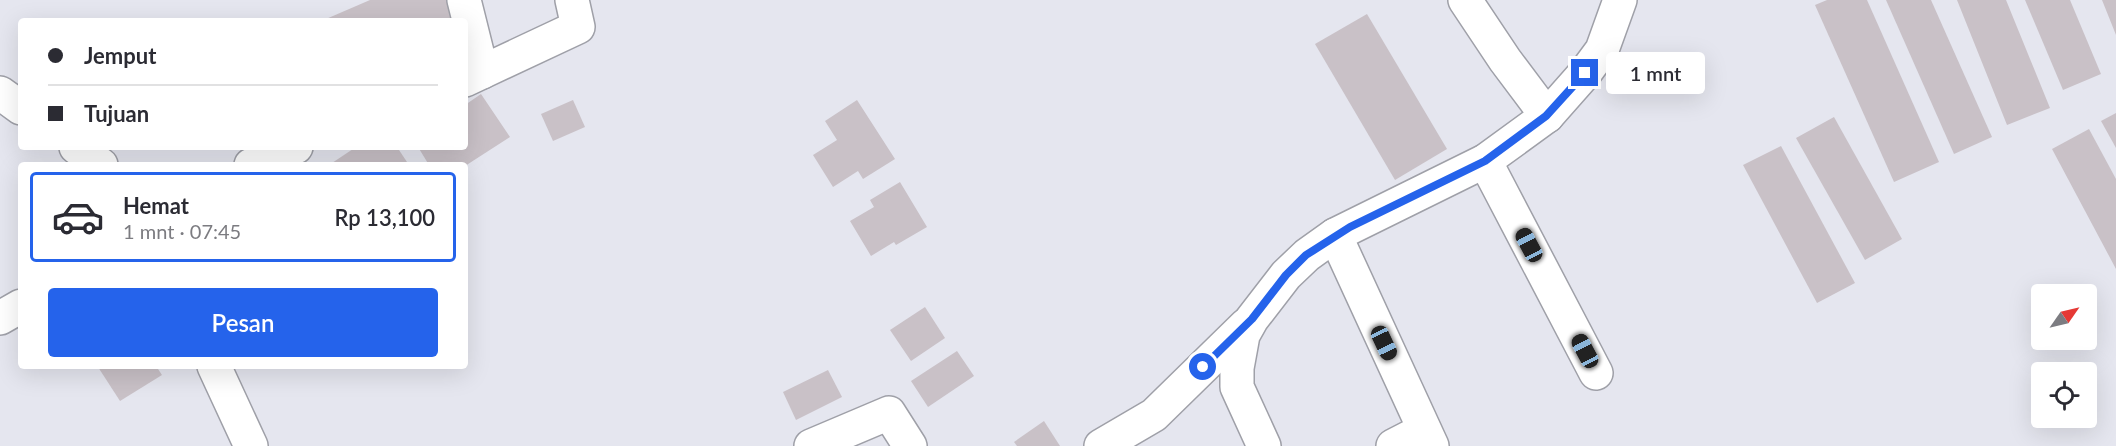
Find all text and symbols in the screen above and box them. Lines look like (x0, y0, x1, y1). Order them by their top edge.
text: Jemput (84, 42, 156, 69)
callout: 1 mnt (1606, 52, 1705, 94)
route end (1571, 59, 1598, 86)
text: 1 mnt (1630, 61, 1681, 85)
text: Tujuan (84, 100, 149, 127)
icon: car (51, 190, 105, 244)
text: Hemat (123, 192, 189, 219)
text: Rp 13,100 (334, 204, 435, 231)
text: 1 mnt · 07:45 (123, 219, 241, 243)
car (1513, 225, 1545, 265)
north arrow (2031, 284, 2097, 350)
map controls (2031, 284, 2097, 428)
button: Pesan (48, 288, 438, 357)
car (1368, 323, 1400, 363)
car (1569, 331, 1601, 371)
route start (1189, 353, 1216, 380)
button: locate (2031, 362, 2097, 428)

